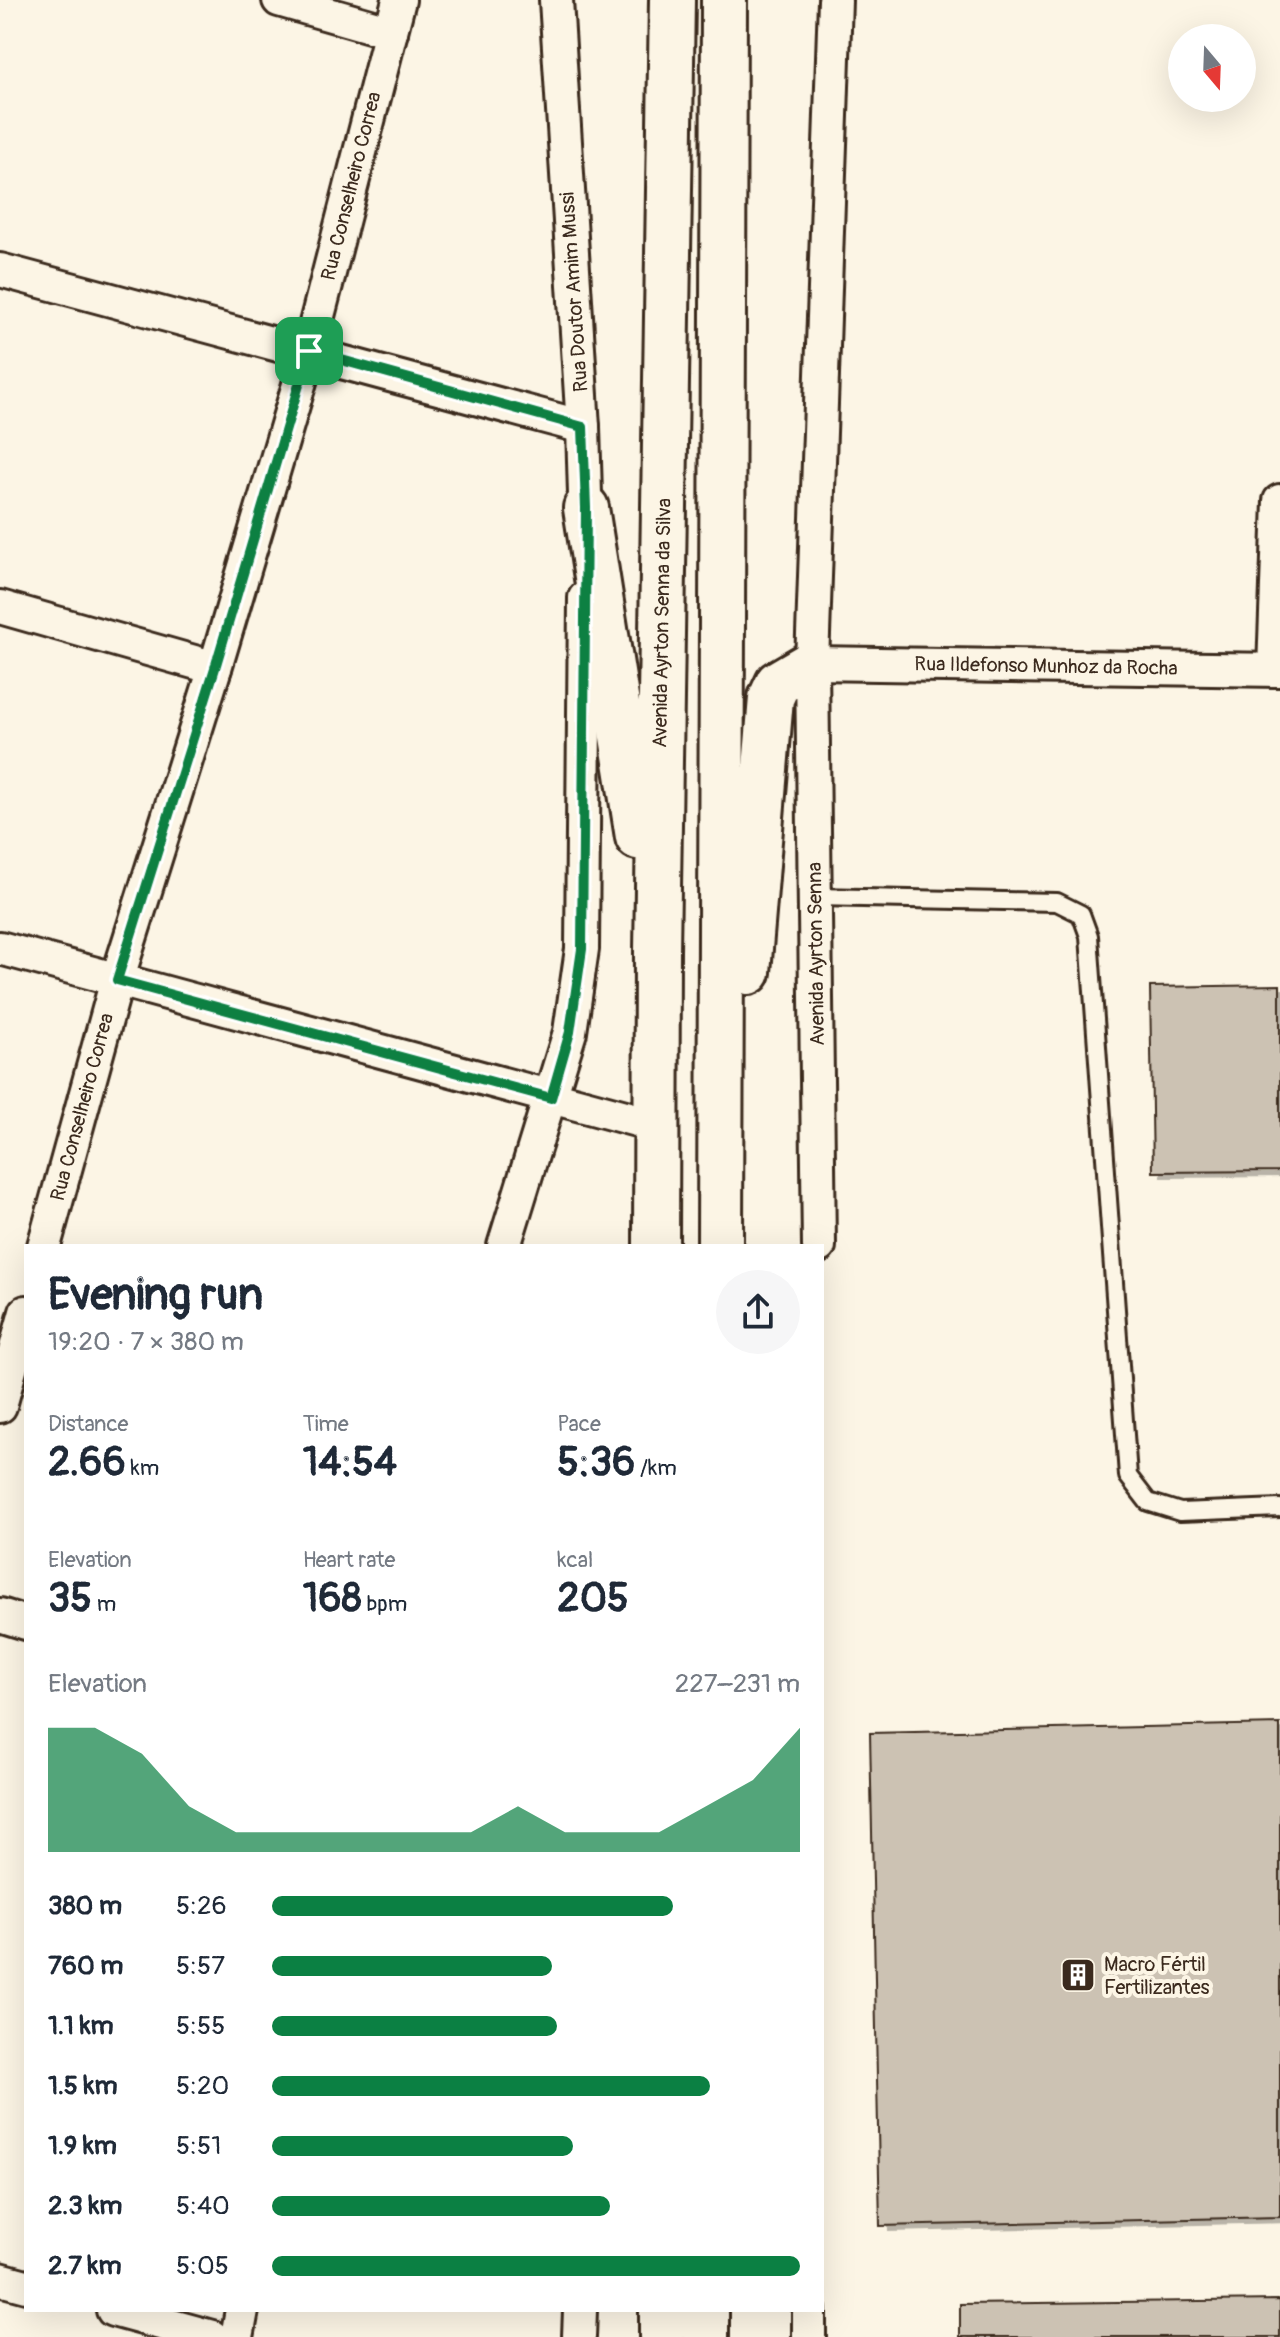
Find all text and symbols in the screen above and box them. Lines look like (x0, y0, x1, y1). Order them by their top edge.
north arrow (1168, 24, 1256, 112)
map controls (1168, 24, 1256, 112)
street label: Rua Conselheiro Correa (315, 89, 387, 283)
street label: Rua Doutor Amim Mussi (555, 191, 593, 393)
pin (275, 317, 343, 385)
icon: arrive (287, 329, 331, 373)
street label: Avenida Ayrton Senna da Silva (647, 498, 677, 748)
street label: Rua Ildefonso Munhoz da Rocha (914, 651, 1178, 681)
street label: Avenida Ayrton Senna (802, 862, 830, 1046)
street label: Rua Conselheiro Correa (45, 1010, 119, 1204)
text: Evening run (48, 1268, 263, 1323)
button: share (716, 1270, 800, 1354)
text: 19:20 · 7 × 380 m (48, 1326, 244, 1358)
text: Distance (48, 1410, 128, 1438)
text: Time (303, 1410, 349, 1438)
text: Pace (557, 1410, 601, 1438)
text: 2.66 (48, 1438, 126, 1487)
text: 14:54 (303, 1438, 397, 1487)
text: 5:36 (557, 1438, 635, 1487)
text: km (126, 1454, 159, 1482)
text: /km (635, 1454, 677, 1482)
text: Elevation (48, 1546, 132, 1574)
text: Heart rate (303, 1546, 395, 1574)
text: kcal (557, 1546, 593, 1574)
text: 35 (48, 1574, 92, 1623)
text: 168 (303, 1574, 362, 1623)
text: 205 (557, 1574, 629, 1623)
text: m (92, 1590, 116, 1618)
text: bpm (362, 1590, 407, 1618)
text: Elevation (48, 1668, 147, 1700)
text: 227–231 m (675, 1668, 800, 1700)
text: 380 m (48, 1890, 122, 1922)
text: 5:26 (176, 1890, 227, 1922)
text: 760 m (48, 1950, 123, 1982)
text: 5:57 (176, 1950, 225, 1982)
place label: Macro Fértil Fertilizantes (1104, 1952, 1210, 2000)
building icon: Macro Fértil Fertilizantes (1059, 1956, 1097, 1994)
text: 1.1 km (48, 2010, 114, 2042)
text: 5:55 (176, 2010, 225, 2042)
text: 1.5 km (48, 2070, 118, 2102)
text: 5:20 (176, 2070, 229, 2102)
text: 1.9 km (48, 2130, 117, 2162)
text: 5:51 (176, 2130, 221, 2162)
text: 2.3 km (48, 2190, 122, 2222)
text: 5:40 (176, 2190, 230, 2222)
text: 2.7 km (48, 2250, 122, 2282)
text: 5:05 (176, 2250, 229, 2282)

